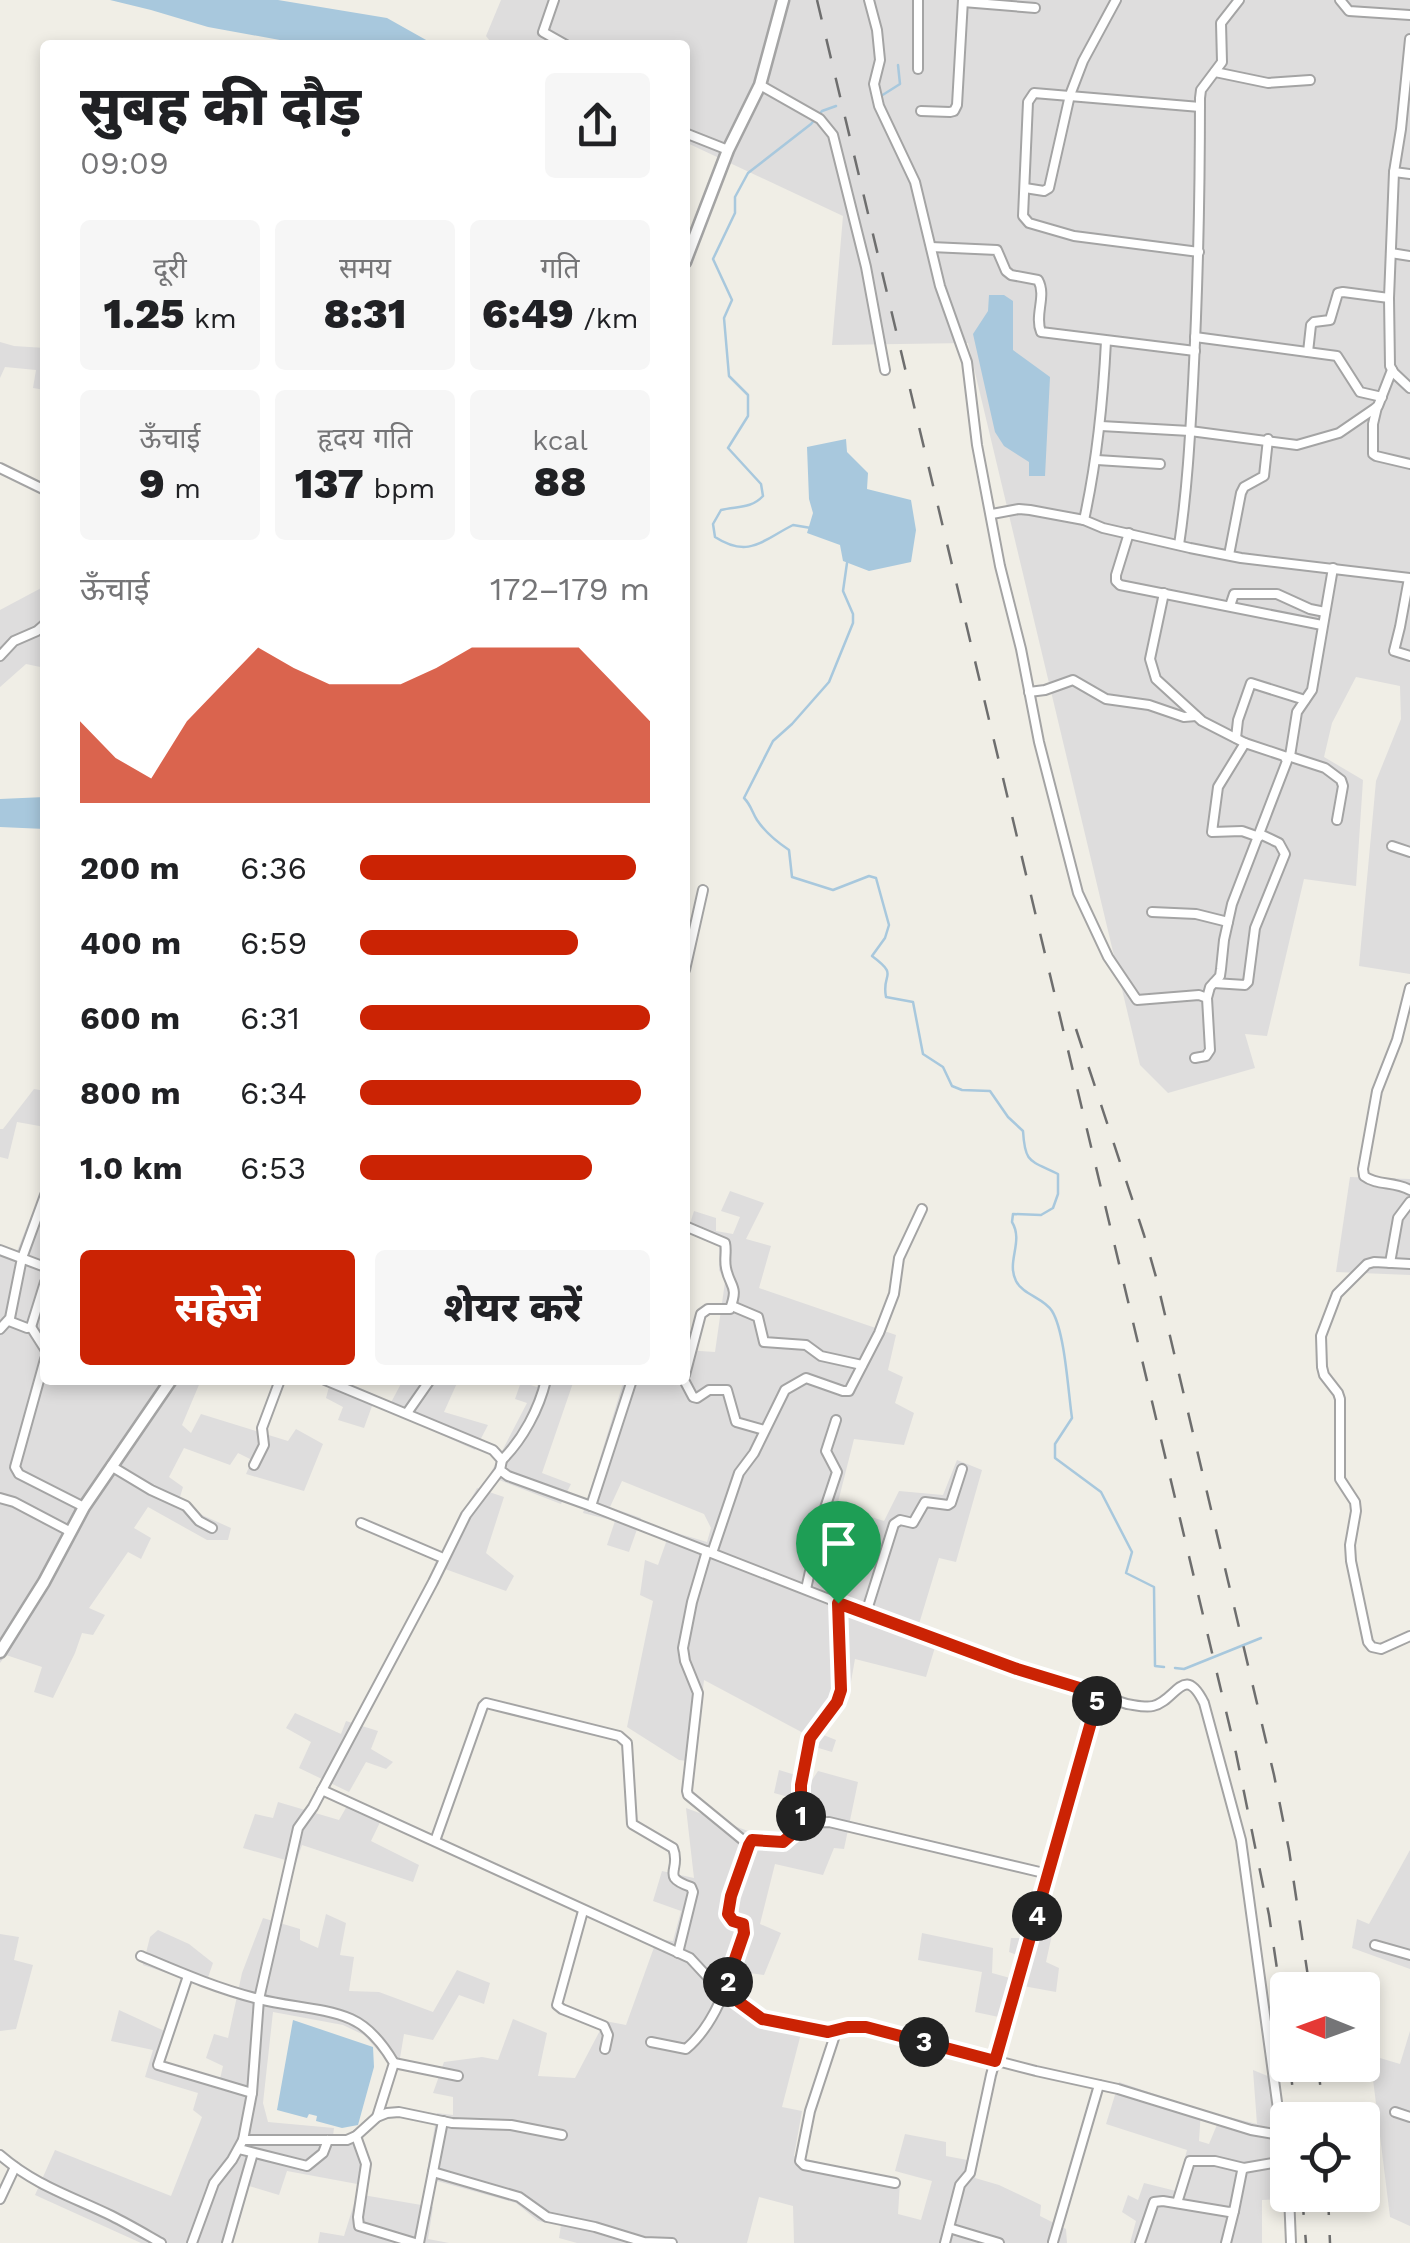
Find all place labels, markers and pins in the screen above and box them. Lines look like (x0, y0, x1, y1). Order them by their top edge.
pin (796, 1501, 881, 1604)
pin: 5 (1072, 1676, 1122, 1726)
pin: 1 (776, 1791, 826, 1841)
pin: 4 (1012, 1891, 1062, 1941)
pin: 2 (703, 1957, 753, 2007)
pin: 3 (899, 2017, 949, 2067)

